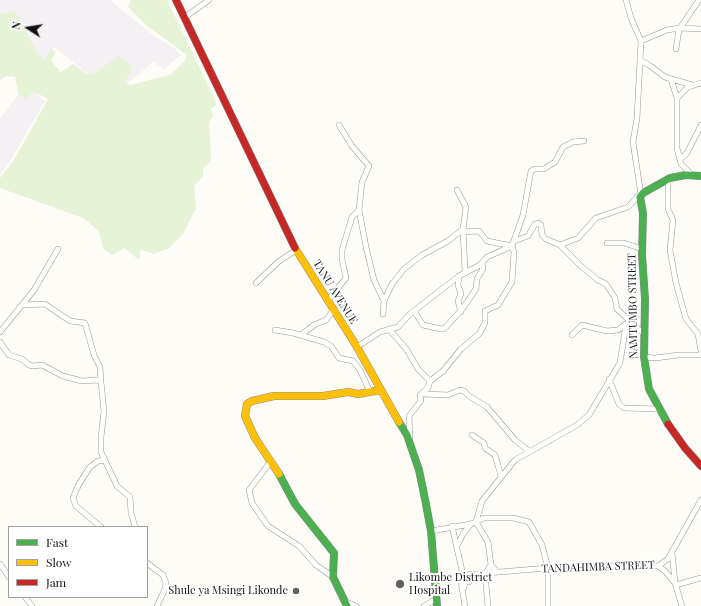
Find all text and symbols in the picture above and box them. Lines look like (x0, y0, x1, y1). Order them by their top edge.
north arrow (8, 8, 48, 48)
text: N (8, 20, 24, 31)
street label: NAMTUMBO STREET (625, 253, 641, 359)
street label: TANU AVENUE (310, 258, 360, 326)
legend (8, 526, 148, 598)
text: Fast (46, 534, 68, 550)
text: Slow (46, 554, 72, 570)
street label: TANDAHIMBA STREET (541, 558, 655, 576)
place label: Likombe District Hospital (409, 571, 492, 597)
text: Jam (46, 574, 66, 590)
marker: Likombe District Hospital (394, 578, 406, 590)
place label: Shule ya Msingi Likonde (168, 584, 288, 598)
marker: Shule ya Msingi Likonde (291, 586, 301, 596)

